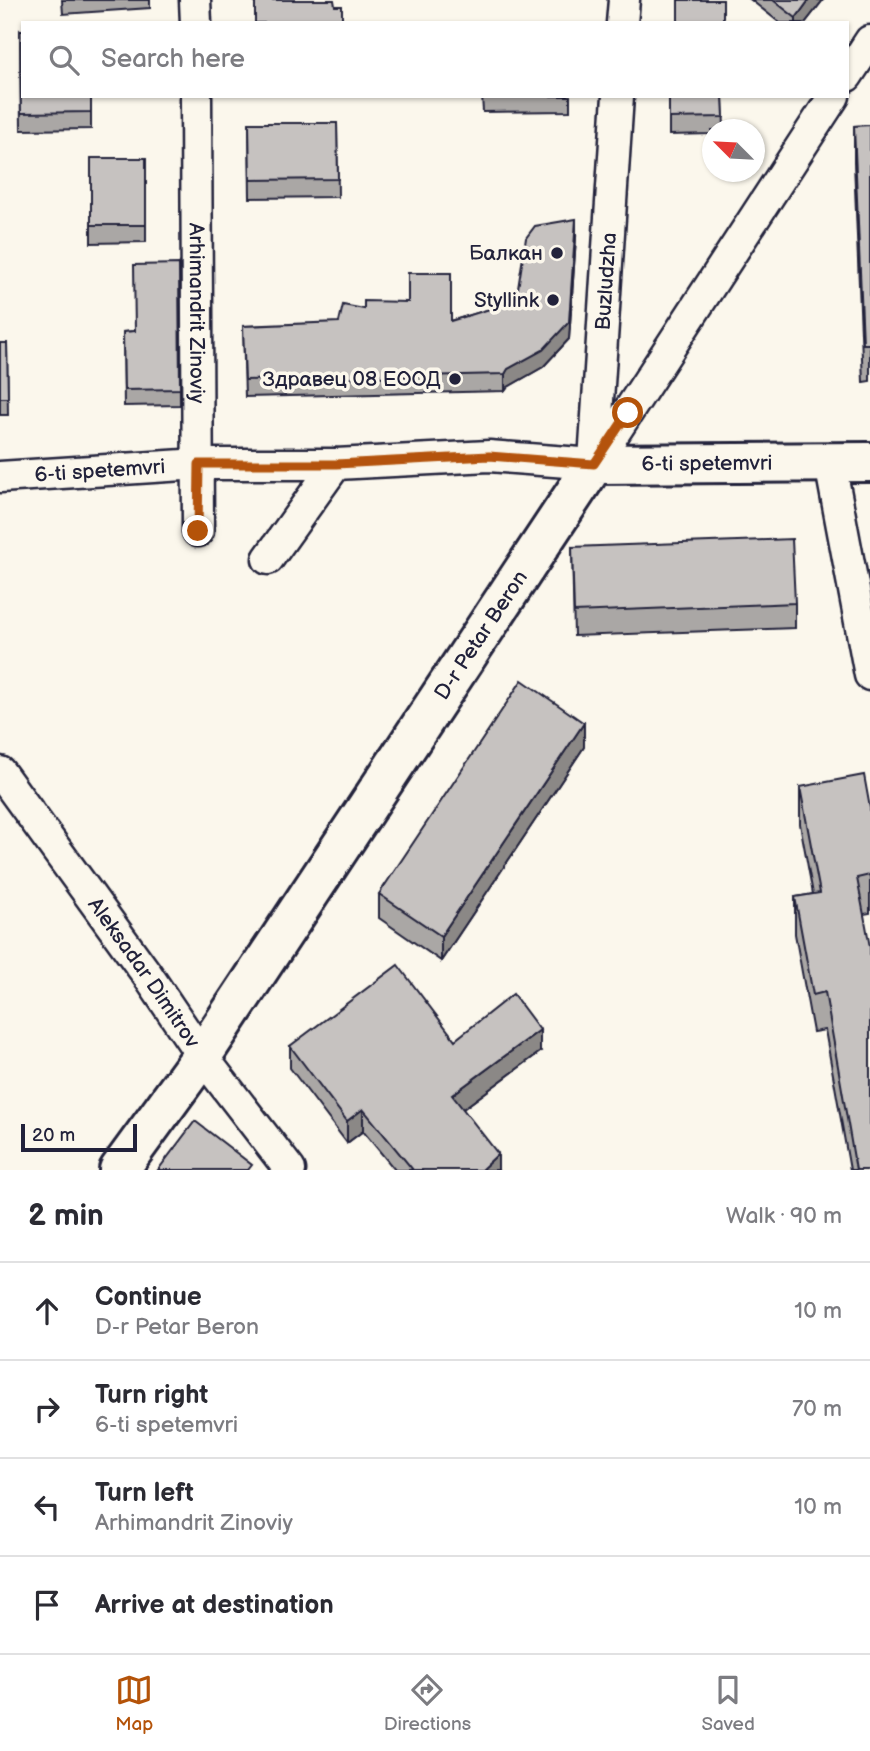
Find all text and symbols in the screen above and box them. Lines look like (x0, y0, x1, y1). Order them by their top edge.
search box (21, 21, 849, 98)
icon: search (45, 41, 83, 79)
text: Search here (101, 44, 245, 75)
north arrow (702, 119, 765, 182)
street label: Arhimandrit Zinoviy (184, 223, 210, 404)
street label: Buzludzha (590, 232, 622, 331)
place label: Балкан (469, 241, 543, 266)
marker: Балкан (549, 245, 565, 261)
place label: Styllink (474, 288, 540, 313)
marker: Styllink (545, 292, 561, 308)
place label: Здравец 08 ЕООД (263, 367, 441, 392)
marker: Здравец 08 ЕООД (447, 371, 463, 387)
route start (612, 397, 643, 428)
street label: 6-ti spetemvri (641, 450, 772, 476)
street label: 6-ti spetemvri (34, 454, 166, 487)
route end (182, 515, 213, 546)
street label: D-r Petar Beron (429, 566, 533, 704)
street label: Aleksadar Dimitrov (83, 893, 206, 1053)
scale bar (21, 1121, 136, 1153)
text: 20 m (32, 1124, 75, 1147)
text: 2 min (28, 1198, 104, 1234)
text: Walk · 90 m (726, 1202, 842, 1230)
text: Continue (95, 1282, 202, 1313)
icon: ahead (28, 1292, 66, 1330)
text: 10 m (794, 1297, 842, 1325)
text: D-r Petar Beron (95, 1313, 259, 1341)
text: Turn right (95, 1380, 208, 1411)
icon: right (28, 1390, 66, 1428)
text: 70 m (792, 1395, 842, 1423)
text: 6-ti spetemvri (95, 1411, 238, 1439)
text: Turn left (95, 1478, 194, 1509)
icon: left (28, 1488, 66, 1526)
text: 10 m (794, 1493, 842, 1521)
text: Arhimandrit Zinoviy (95, 1509, 293, 1537)
icon: arrive (28, 1586, 66, 1624)
text: Arrive at destination (95, 1590, 334, 1621)
tab: Map (115, 1671, 153, 1736)
tab: Directions (384, 1671, 471, 1736)
tab: Saved (701, 1671, 755, 1736)

